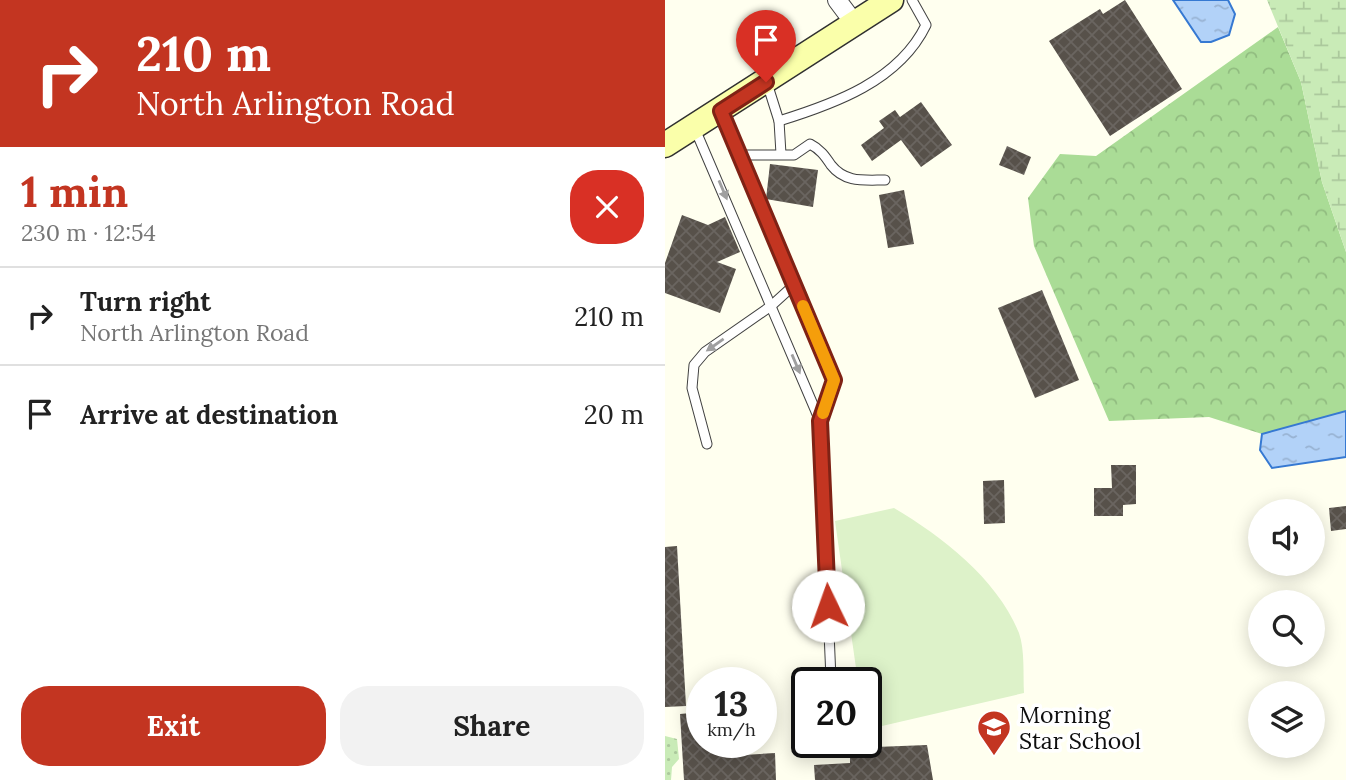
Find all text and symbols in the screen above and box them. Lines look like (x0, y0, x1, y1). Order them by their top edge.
pin (736, 10, 796, 82)
icon: arrive (747, 21, 785, 59)
text: 210 m (136, 22, 271, 84)
icon: right (21, 28, 112, 119)
text: North Arlington Road (136, 83, 455, 124)
text: 1 min (21, 165, 128, 219)
button: close (570, 170, 644, 244)
one-way arrow (717, 180, 728, 201)
text: 230 m · 12:54 (21, 218, 156, 247)
text: Turn right (80, 285, 211, 318)
icon: right (21, 297, 59, 335)
text: 210 m (574, 300, 644, 333)
text: North Arlington Road (80, 318, 309, 347)
one-way arrow (706, 338, 724, 352)
one-way arrow (790, 353, 801, 374)
icon: arrive (21, 395, 59, 433)
text: Arrive at destination (80, 398, 338, 431)
text: 20 m (584, 398, 644, 431)
map controls (1248, 499, 1325, 758)
button: sound (1248, 499, 1325, 576)
position arrow (791, 569, 865, 643)
button: search (1248, 590, 1325, 667)
speed limit sign: 20 (791, 667, 882, 758)
text: 13 (715, 681, 748, 726)
button: layers (1248, 681, 1325, 758)
button: Exit (21, 686, 326, 766)
button: Share (340, 686, 644, 766)
place label: Morning Star School (1019, 700, 1141, 755)
school or university icon: Morning Star School (975, 708, 1013, 757)
text: km/h (707, 718, 756, 741)

